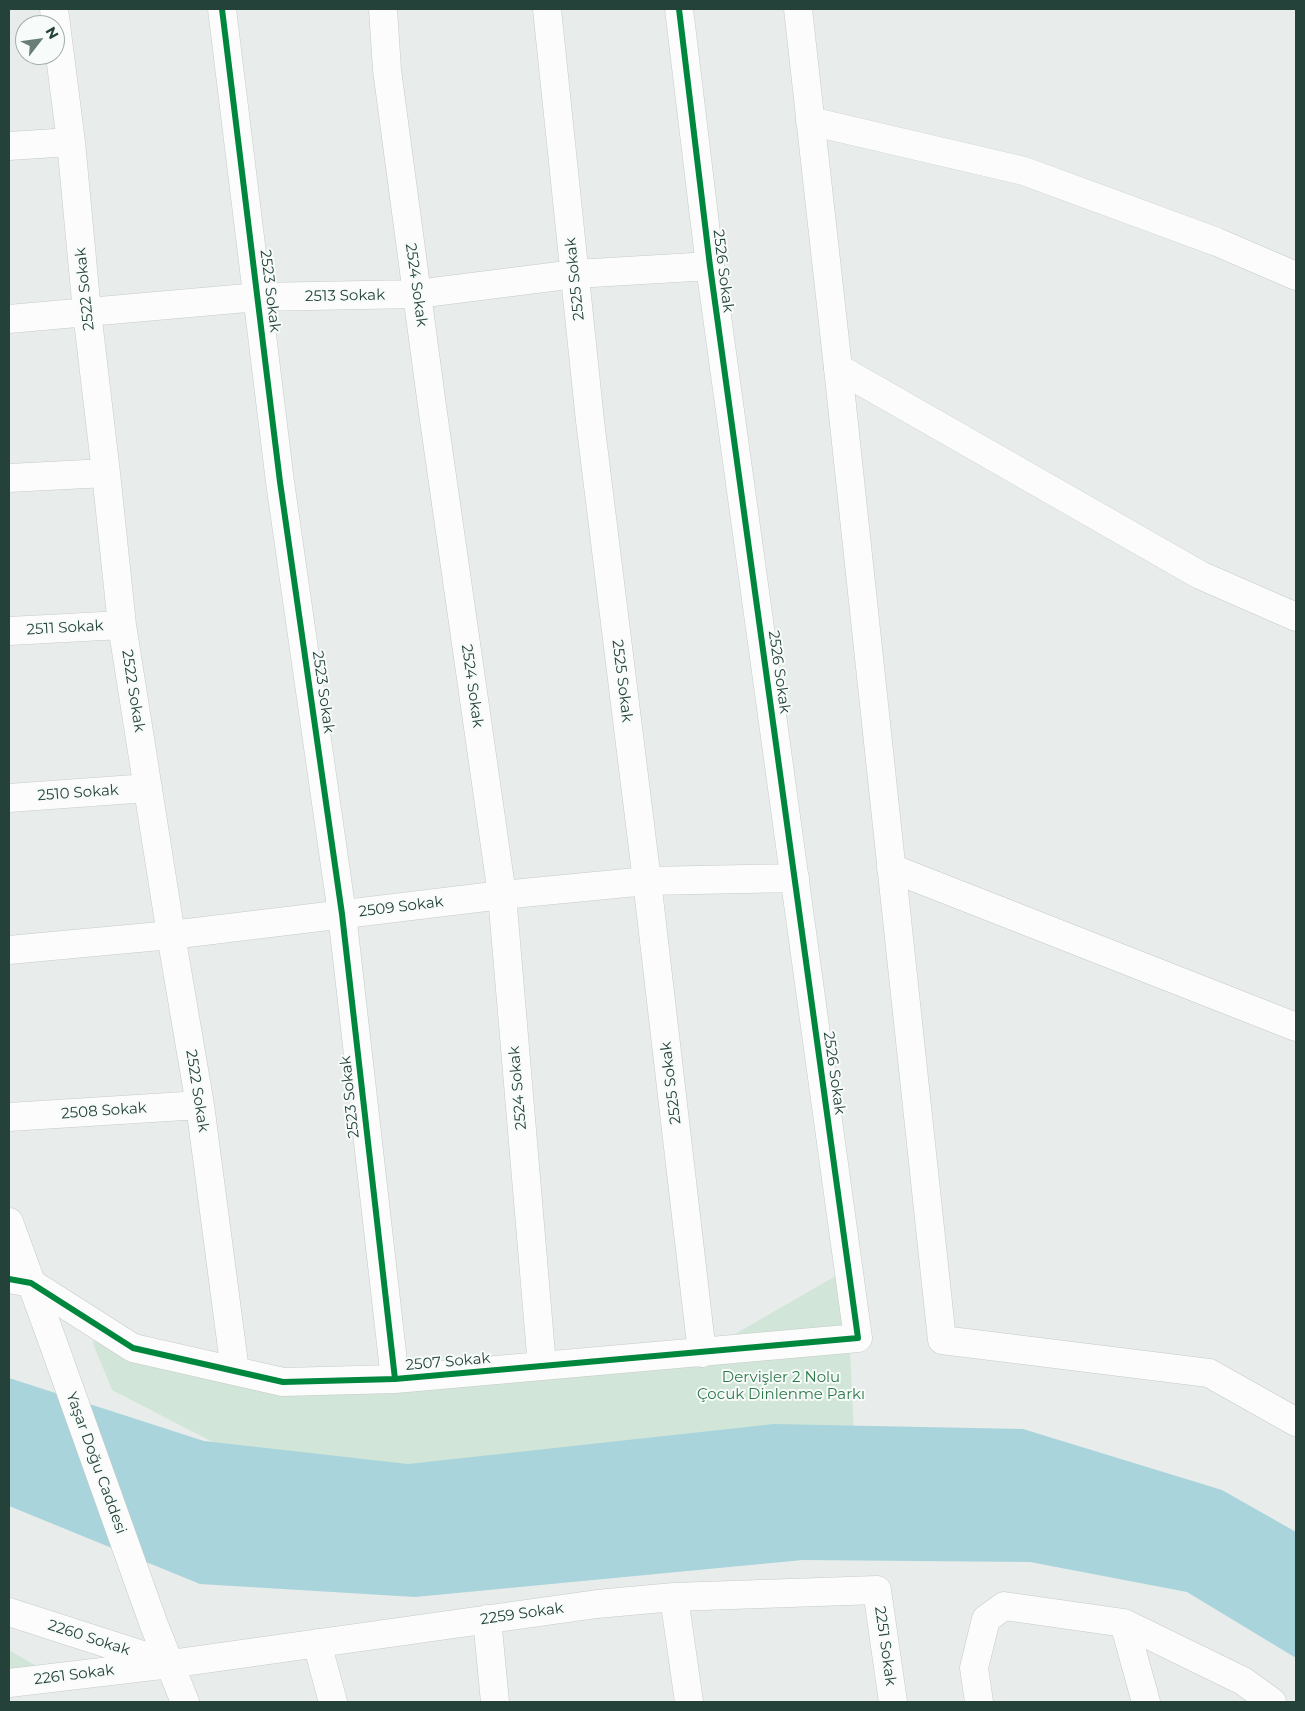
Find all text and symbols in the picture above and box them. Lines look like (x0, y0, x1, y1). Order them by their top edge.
north arrow (15, 15, 65, 65)
text: N (42, 24, 63, 42)
street label: 2526 Sokak (709, 228, 737, 314)
street label: 2525 Sokak (562, 237, 588, 321)
street label: 2524 Sokak (401, 242, 431, 328)
street label: 2522 Sokak (72, 247, 98, 331)
street label: 2523 Sokak (256, 249, 284, 333)
street label: 2513 Sokak (305, 286, 385, 306)
street label: 2511 Sokak (26, 617, 104, 639)
street label: 2526 Sokak (764, 629, 794, 715)
street label: 2525 Sokak (608, 639, 636, 723)
street label: 2524 Sokak (457, 643, 487, 729)
street label: 2522 Sokak (118, 649, 148, 733)
street label: 2523 Sokak (308, 650, 338, 734)
street label: 2510 Sokak (37, 781, 119, 805)
street label: 2509 Sokak (358, 893, 444, 921)
street label: 2526 Sokak (819, 1030, 849, 1116)
street label: 2525 Sokak (657, 1041, 685, 1125)
street label: 2524 Sokak (505, 1045, 531, 1131)
street label: 2522 Sokak (182, 1049, 212, 1133)
street label: 2523 Sokak (337, 1055, 363, 1139)
street label: 2508 Sokak (61, 1099, 147, 1123)
street label: 2507 Sokak (405, 1349, 491, 1375)
park label: Dervişler 2 Nolu Çocuk Dinlenme Parkı (697, 1369, 865, 1404)
street label: Yaşar Doğu Caddesi (62, 1390, 130, 1536)
street label: 2259 Sokak (479, 1599, 565, 1629)
street label: 2251 Sokak (871, 1605, 899, 1687)
street label: 2260 Sokak (46, 1616, 132, 1660)
street label: 2261 Sokak (33, 1661, 115, 1689)

